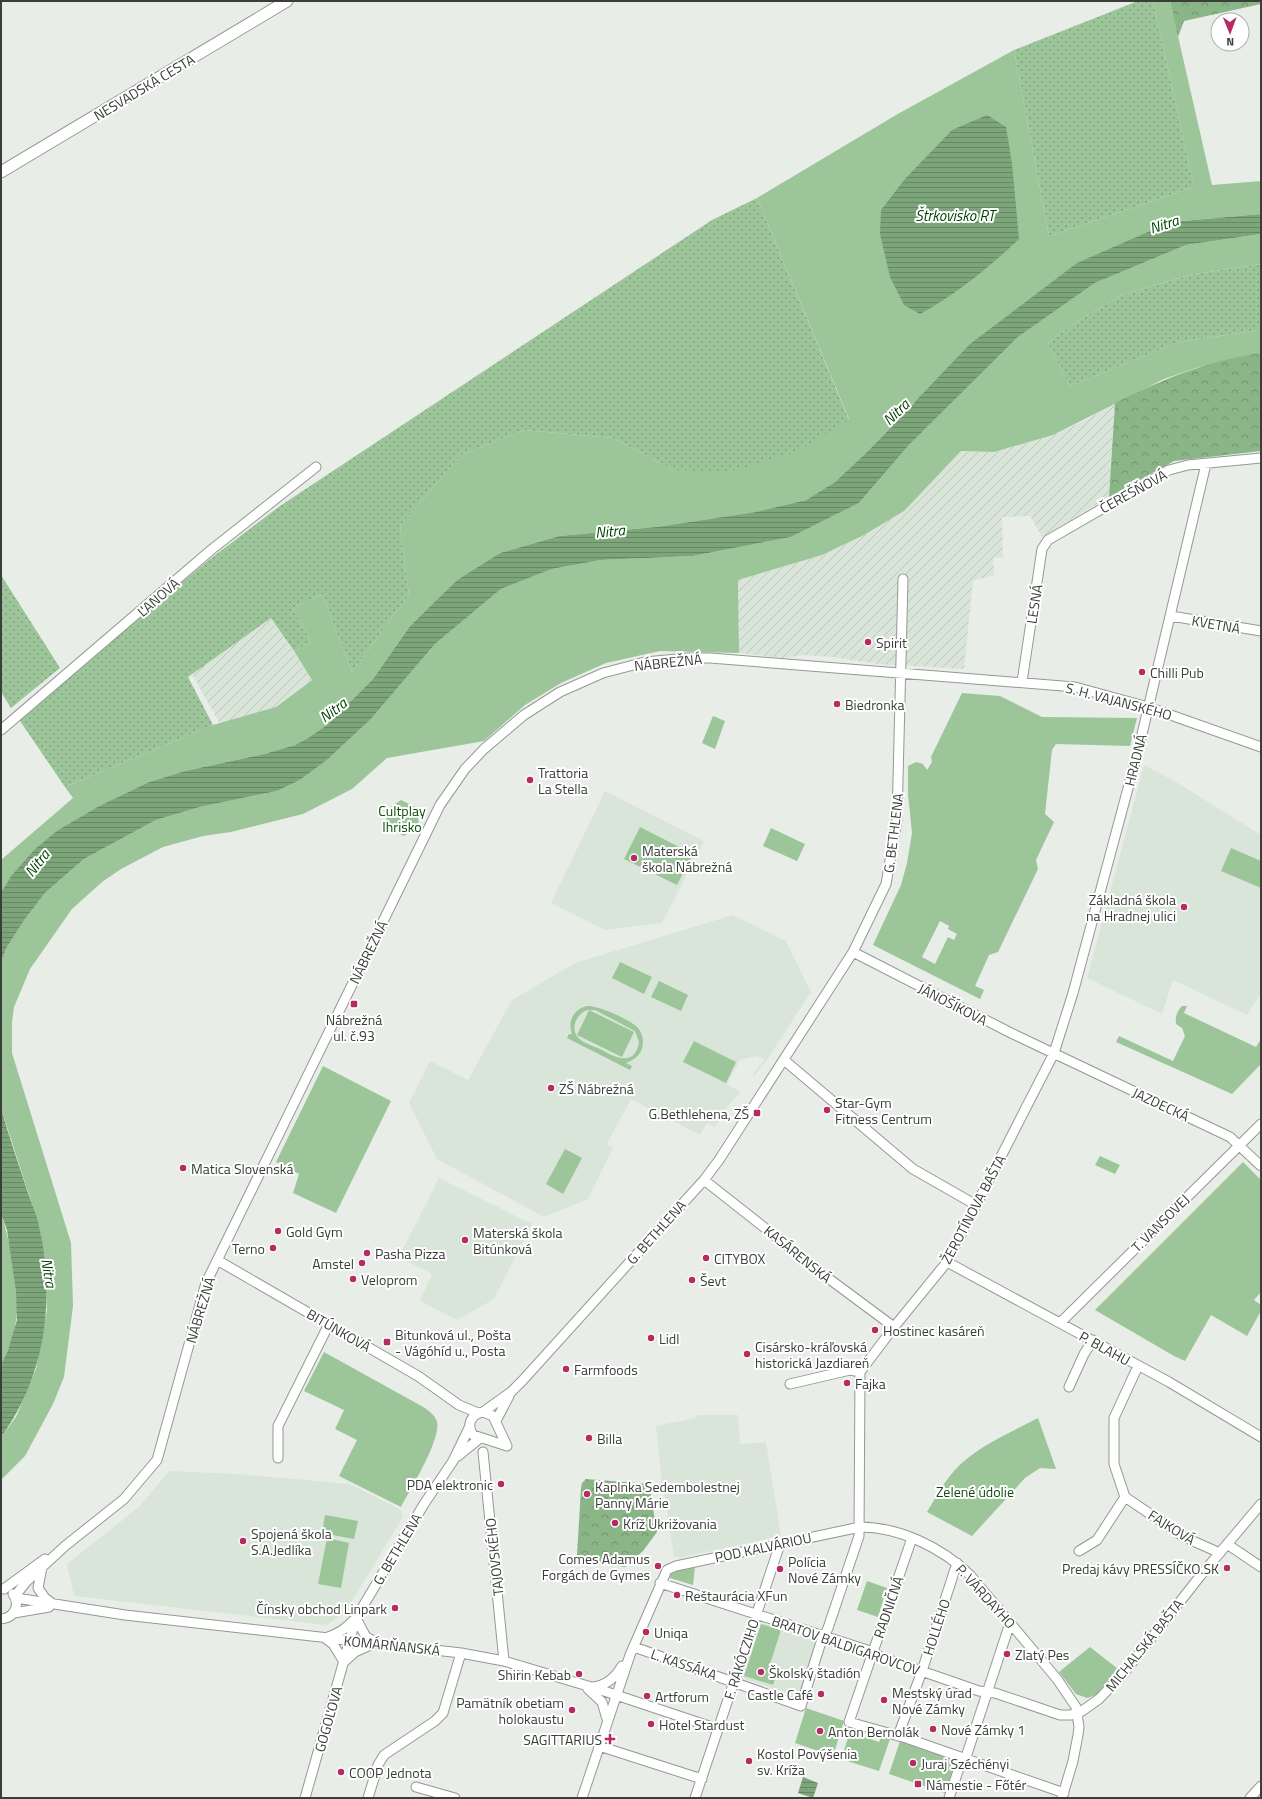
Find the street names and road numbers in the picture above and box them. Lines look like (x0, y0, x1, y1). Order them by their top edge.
street label: NESVADSKÁ CESTA (89, 48, 199, 126)
street label: ČEREŠŇOVÁ (1096, 464, 1171, 518)
street label: ĽANOVÁ (132, 572, 184, 621)
street label: LESNÁ (1021, 582, 1048, 625)
street label: KVETNÁ (1190, 609, 1243, 639)
street label: NÁBREŽNÁ (633, 648, 704, 676)
street label: S. H. VAJANSKÉHO (1064, 677, 1174, 725)
street label: HRADNÁ (1118, 731, 1152, 788)
street label: G. BETHLENA (878, 791, 908, 874)
street label: NÁBREŽNÁ (344, 916, 393, 987)
street label: JÁNOŠÍKOVA (915, 978, 992, 1031)
street label: JAZDECKÁ (1129, 1082, 1193, 1127)
street label: ŽEROTÍNOVA BAŠTA (935, 1150, 1011, 1267)
street label: T. VANSOVEJ (1126, 1189, 1194, 1257)
street label: G. BETHLENA (621, 1195, 691, 1269)
street label: KASÁRENSKÁ (760, 1220, 837, 1288)
street label: NÁBREŽNÁ (180, 1274, 220, 1346)
street label: BITÚNKOVÁ (303, 1303, 375, 1357)
street label: P. BLAHU (1076, 1325, 1134, 1371)
street label: FAJKOVÁ (1144, 1504, 1200, 1550)
street label: G. BETHLENA (367, 1509, 427, 1589)
street label: TAJOVSKÉHO (479, 1517, 509, 1597)
street label: POD KALVÁRIOU (713, 1527, 813, 1567)
street label: P. VÁRDAYHO (951, 1559, 1021, 1633)
street label: RADNIČNÁ (868, 1573, 909, 1641)
street label: MICHALSKÁ BAŠTA (1100, 1594, 1188, 1696)
street label: HOLLÉHO (917, 1596, 955, 1658)
street label: BRATOV BALDIGAROVCOV (769, 1610, 923, 1680)
street label: F. RÁKÓCZIHO (718, 1616, 764, 1702)
street label: KOMÁRŇANSKÁ (343, 1629, 442, 1661)
street label: L. KASSÁKA (648, 1643, 721, 1685)
street label: GOGOĽOVA (309, 1683, 348, 1754)

